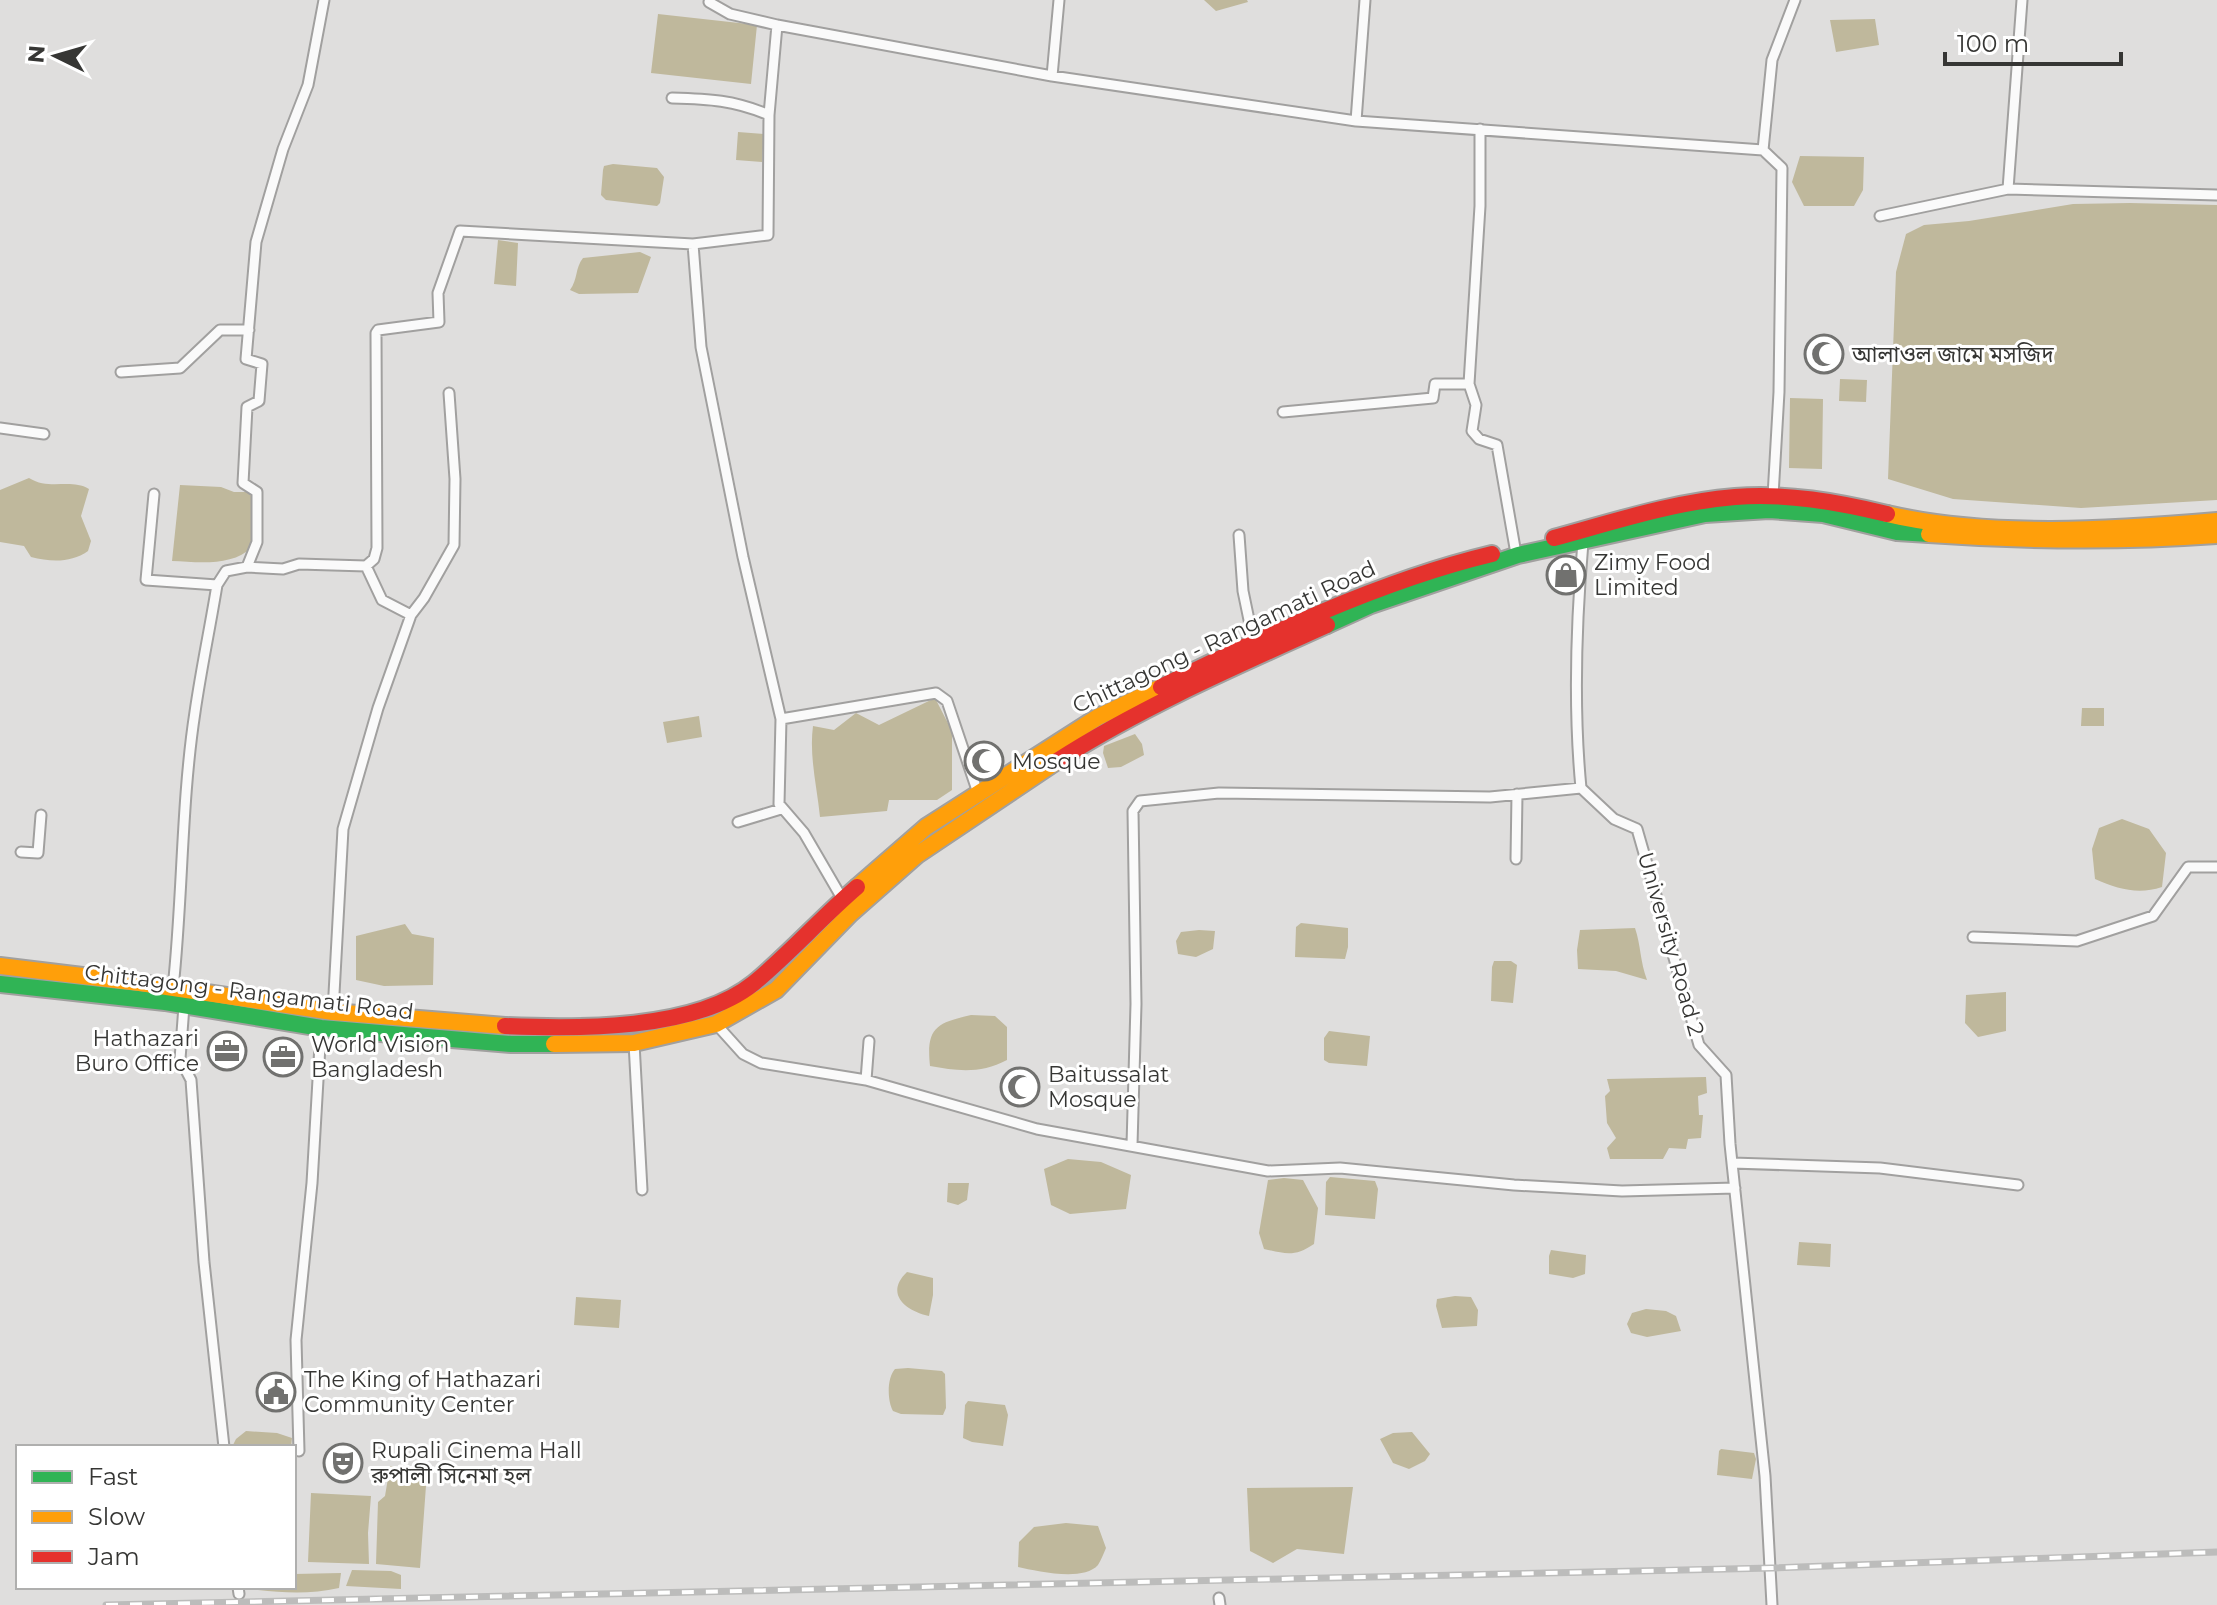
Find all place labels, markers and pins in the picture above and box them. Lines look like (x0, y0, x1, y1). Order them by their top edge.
mosque icon: আলাওল জামে মসজিদ (1803, 333, 1845, 375)
place label: আলাওল জামে মসজিদ (1851, 341, 2054, 368)
place label: Zimy Food Limited (1594, 549, 1711, 601)
shop icon: Zimy Food Limited (1545, 554, 1587, 596)
mosque icon: Mosque (963, 740, 1005, 782)
place label: Mosque (1012, 748, 1101, 775)
place label: Hathazari Buro Office (75, 1025, 199, 1077)
office icon: Hathazari Buro Office (206, 1030, 248, 1072)
place label: World Vision Bangladesh (311, 1031, 449, 1083)
office icon: World Vision Bangladesh (262, 1036, 304, 1078)
place label: Baitussalat Mosque (1048, 1061, 1169, 1113)
mosque icon: Baitussalat Mosque (999, 1066, 1041, 1108)
place label: The King of Hathazari Community Center (304, 1366, 541, 1418)
public building icon: The King of Hathazari Community Center (255, 1371, 297, 1413)
place label: Rupali Cinema Hall রুপালী সিনেমা হল (370, 1437, 582, 1489)
theatre icon: Rupali Cinema Hall রুপালী সিনেমা হল (322, 1442, 364, 1484)

